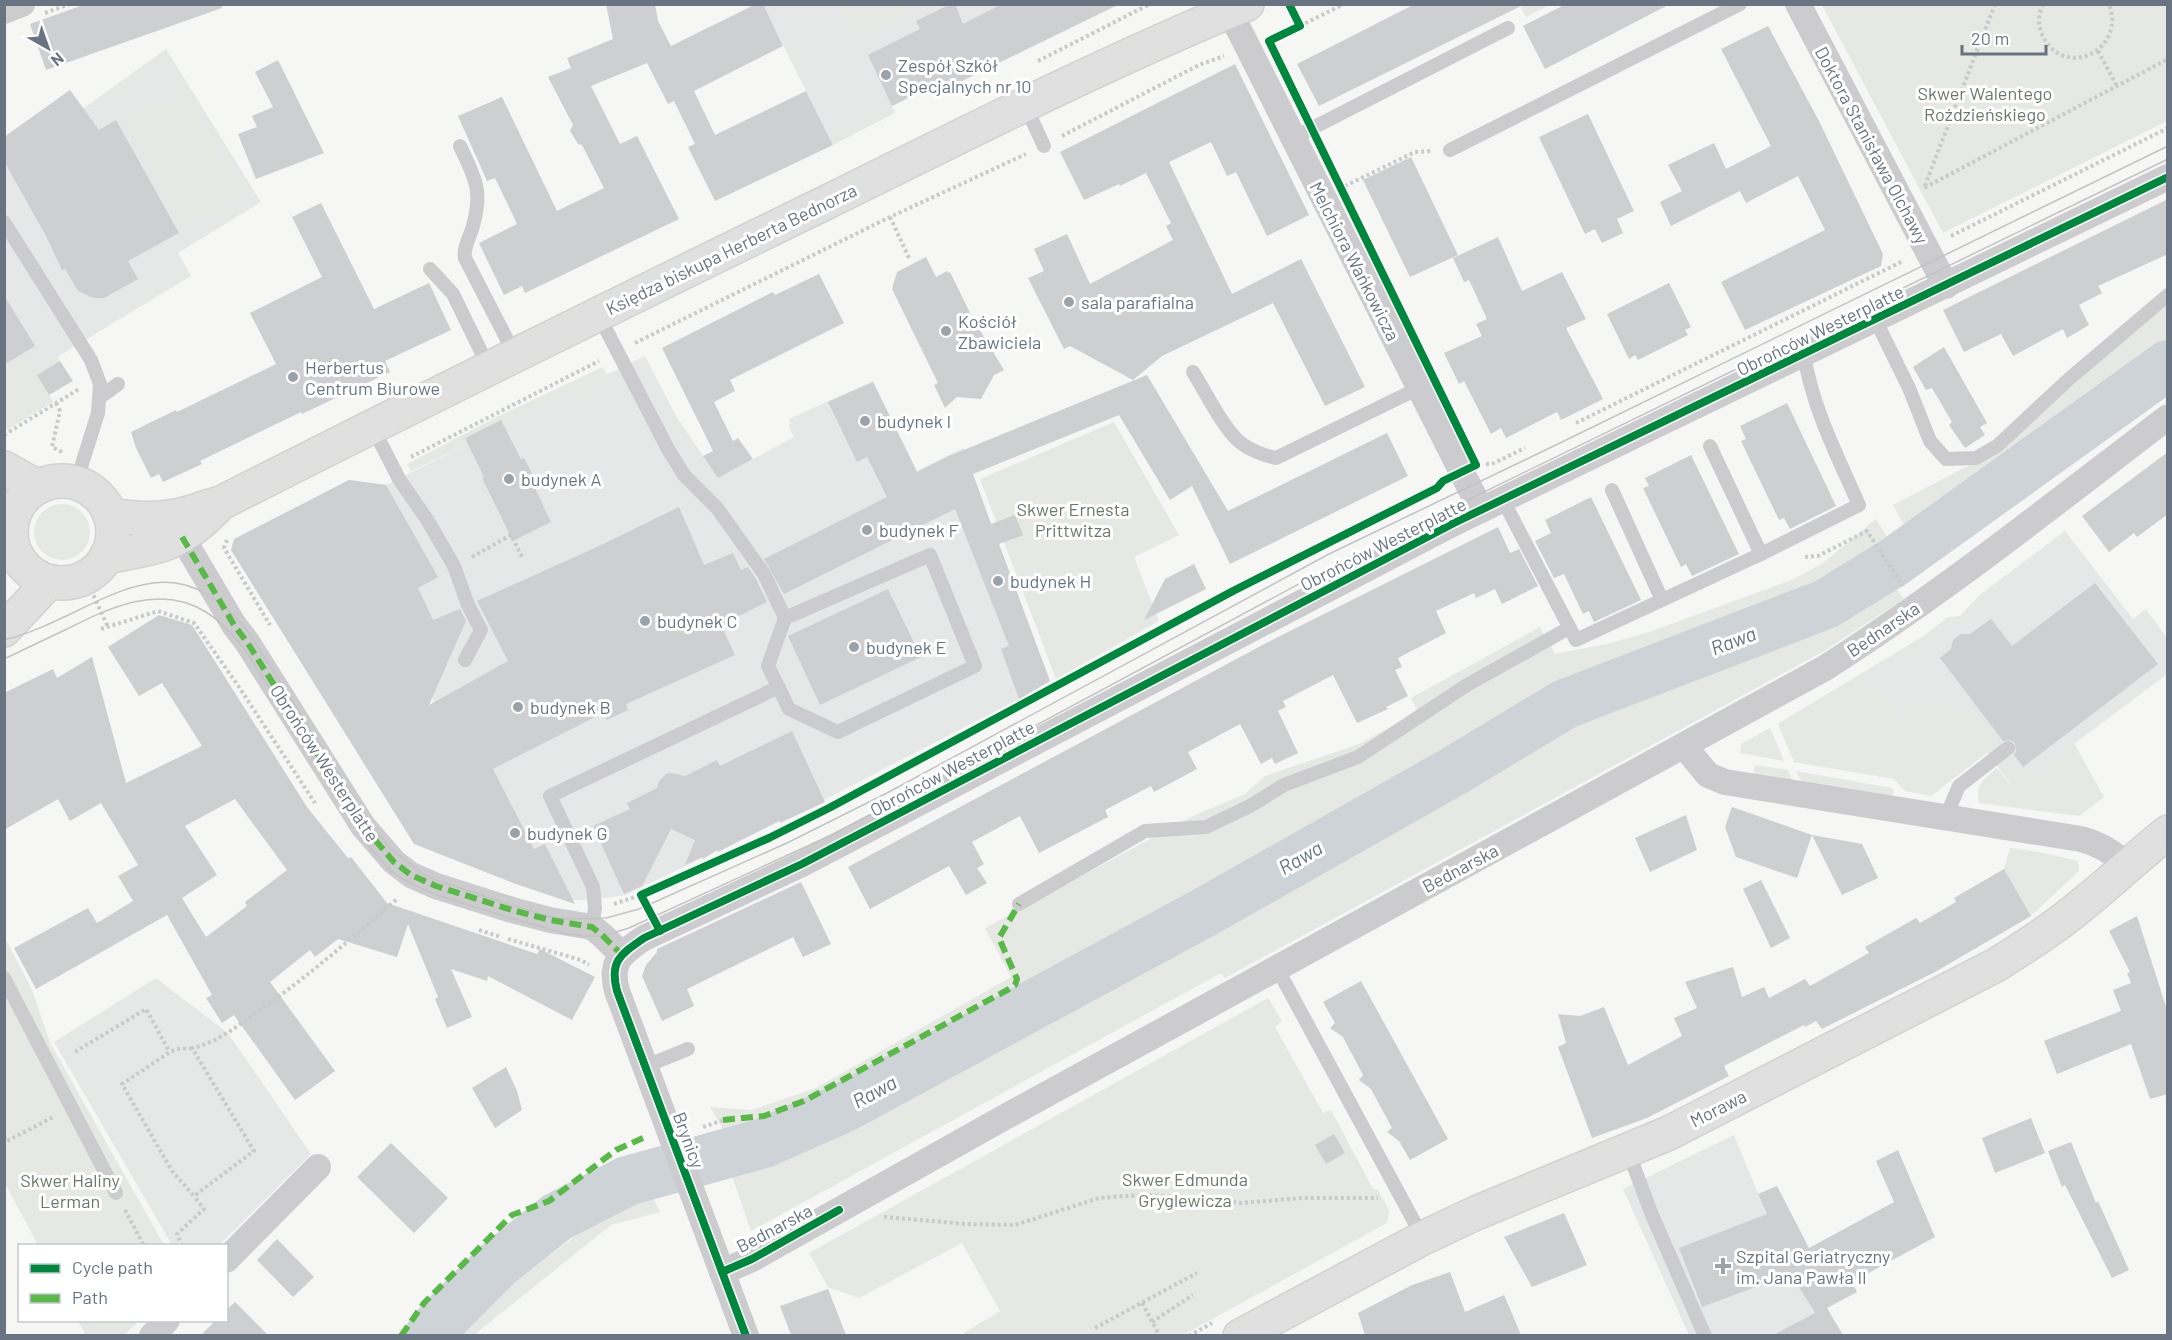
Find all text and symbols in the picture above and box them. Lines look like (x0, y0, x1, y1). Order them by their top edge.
north arrow (18, 18, 78, 78)
scale bar (1962, 18, 2046, 56)
text: 20 m (1971, 27, 2009, 49)
street label: Doktora Stanisława Olchawy (1811, 43, 1933, 247)
text: N (48, 49, 68, 71)
place label: Zespół Szkół Specjalnych nr 10 (898, 54, 1032, 97)
marker: Zespół Szkół Specjalnych nr 10 (879, 68, 893, 82)
park label: Skwer Walentego Roździeńskiego (1918, 82, 2052, 125)
street label: Melchiora Wańkowicza (1305, 178, 1405, 344)
street label: Księdza biskupa Herberta Bednorza (602, 179, 860, 319)
street label: Obrońców Westerplatte (1733, 280, 1907, 380)
place label: sala parafialna (1081, 291, 1194, 313)
marker: sala parafialna (1062, 295, 1076, 309)
place label: Kościół Zbawiciela (958, 310, 1041, 353)
marker: Kościół Zbawiciela (939, 324, 953, 338)
place label: Herbertus Centrum Biurowe (305, 356, 440, 399)
marker: Herbertus Centrum Biurowe (286, 370, 300, 384)
place label: budynek I (877, 410, 951, 432)
marker: budynek I (858, 414, 872, 428)
place label: budynek A (521, 468, 601, 490)
marker: budynek A (502, 472, 516, 486)
street label: Obrońców Westerplatte (1296, 493, 1470, 595)
park label: Skwer Ernesta Prittwitza (1017, 498, 1129, 541)
place label: budynek F (879, 519, 959, 541)
marker: budynek F (860, 523, 874, 537)
place label: budynek H (1010, 570, 1091, 592)
marker: budynek H (991, 574, 1005, 588)
street label: Bednarska (1843, 597, 1923, 661)
place label: budynek C (657, 610, 737, 632)
marker: budynek C (638, 614, 652, 628)
water label: Rawa (1707, 620, 1759, 660)
place label: budynek E (866, 636, 946, 658)
marker: budynek E (847, 640, 861, 654)
street label: Obrońców Westerplatte (266, 680, 384, 846)
place label: budynek B (530, 696, 611, 718)
marker: budynek B (511, 700, 525, 714)
street label: Obrońców Westerplatte (866, 715, 1038, 821)
place label: budynek G (527, 822, 607, 844)
marker: budynek G (508, 826, 522, 840)
water label: Rawa (1274, 835, 1326, 879)
street label: Bednarska (1418, 839, 1502, 897)
water label: Rawa (848, 1069, 900, 1113)
street label: Morawa (1686, 1085, 1750, 1131)
street label: Brynicy (669, 1109, 709, 1171)
park label: Skwer Edmunda Gryglewicza (1122, 1168, 1248, 1211)
park label: Skwer Haliny Lerman (20, 1169, 120, 1212)
street label: Bednarska (732, 1199, 816, 1257)
legend (18, 1244, 228, 1322)
place label: Szpital Geriatryczny im. Jana Pawła II (1736, 1245, 1890, 1288)
text: Cycle path (72, 1256, 153, 1278)
marker: Szpital Geriatryczny im. Jana Pawła II (1714, 1257, 1732, 1275)
text: Path (72, 1286, 108, 1308)

